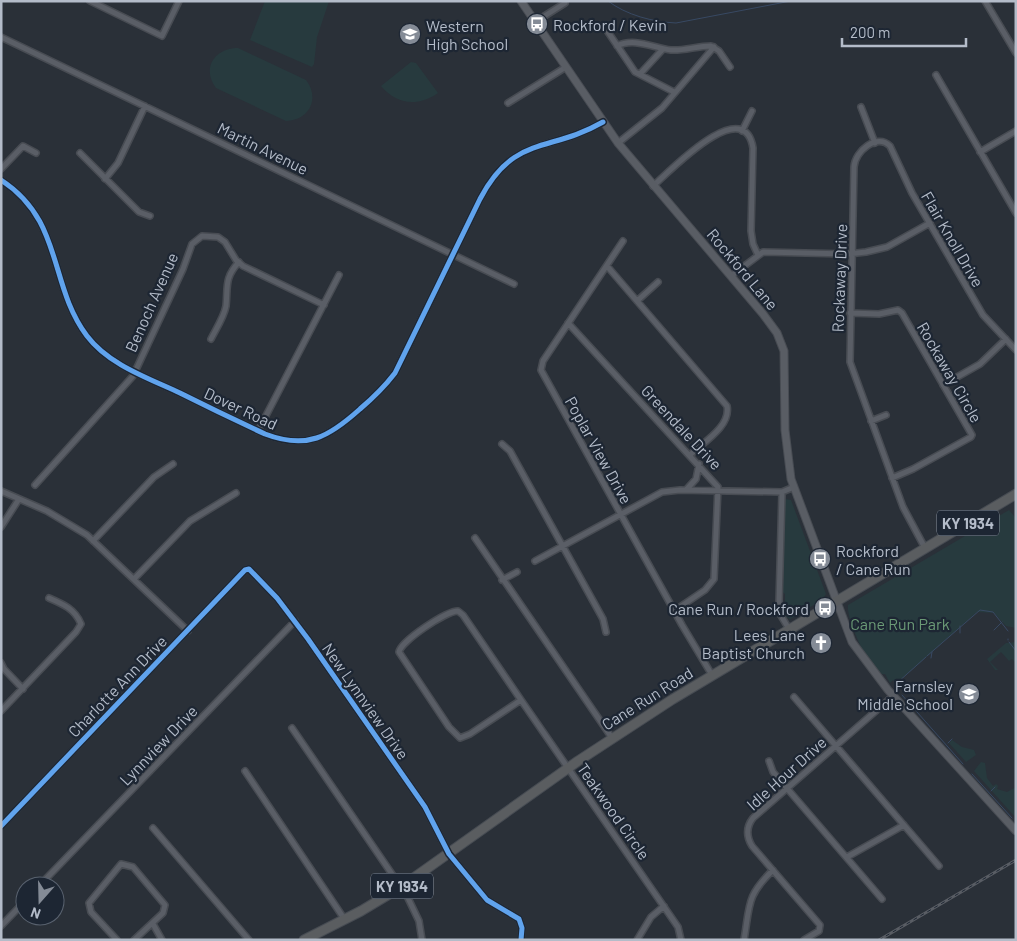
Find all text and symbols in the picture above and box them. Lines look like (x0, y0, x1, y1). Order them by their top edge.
bus stop icon: Rockford / Kevin (525, 12, 549, 36)
place label: Rockford / Kevin (553, 15, 667, 34)
scale bar (842, 15, 966, 47)
place label: Western High School (426, 16, 508, 53)
school or university icon: Western High School (398, 22, 422, 46)
text: 200 m (850, 23, 890, 41)
street label: Martin Avenue (215, 118, 311, 178)
street label: Flair Knoll Drive (918, 188, 988, 290)
street label: Rockaway Drive (828, 223, 850, 333)
street label: Rockford Lane (703, 224, 783, 314)
street label: Benoch Avenue (121, 249, 181, 355)
street label: Rockaway Circle (914, 318, 986, 426)
street label: Greendale Drive (638, 381, 726, 473)
street label: Dover Road (201, 383, 281, 433)
street label: Poplar View Drive (562, 393, 636, 507)
road number: KY 1934 (937, 510, 999, 536)
place label: Rockford / Cane Run (836, 541, 911, 578)
bus stop icon: Rockford / Cane Run (808, 547, 832, 571)
bus stop icon: Cane Run / Rockford (813, 596, 837, 620)
place label: Cane Run / Rockford (668, 599, 809, 618)
park label: Cane Run Park (850, 614, 950, 633)
place label: Lees Lane Baptist Church (702, 625, 805, 662)
street label: Charlotte Ann Drive (64, 631, 170, 741)
church icon: Lees Lane Baptist Church (809, 631, 833, 655)
street label: New Lynnview Drive (319, 639, 413, 763)
street label: Cane Run Road (598, 662, 696, 734)
place label: Farnsley Middle School (857, 676, 954, 713)
school or university icon: Farnsley Middle School (957, 682, 981, 706)
street label: Lynnview Drive (115, 701, 201, 789)
street label: Idle Hour Drive (742, 732, 830, 814)
street label: Teakwood Circle (574, 759, 654, 863)
road number: KY 1934 (371, 874, 433, 898)
north arrow (15, 876, 65, 926)
text: N (28, 904, 43, 923)

